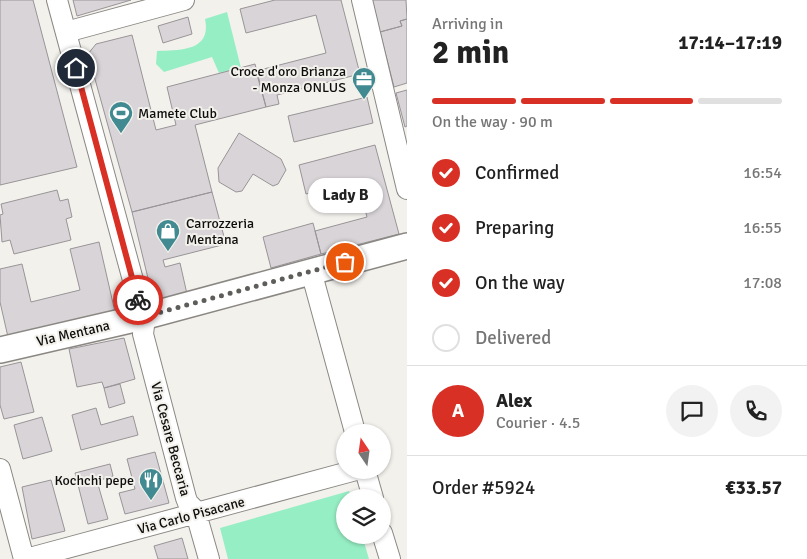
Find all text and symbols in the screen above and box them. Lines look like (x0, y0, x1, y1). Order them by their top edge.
text: Arriving in (432, 14, 503, 34)
text: 17:14–17:19 (678, 31, 782, 55)
text: 2 min (432, 33, 509, 72)
pin (55, 47, 97, 89)
icon: home (62, 54, 90, 82)
place label: Croce d'oro Brianza - Monza ONLUS (230, 63, 346, 96)
office icon: Croce d'oro Brianza - Monza ONLUS (351, 66, 377, 100)
sports icon: Mamete Club (108, 100, 134, 134)
place label: Mamete Club (138, 105, 217, 122)
text: On the way · 90 m (432, 112, 553, 132)
icon: check (432, 159, 460, 187)
text: Confirmed (475, 161, 559, 185)
text: 16:54 (743, 163, 782, 183)
callout: Lady B (308, 177, 382, 212)
text: Lady B (322, 185, 369, 205)
icon: check (432, 214, 460, 242)
place label: Carrozzeria Mentana (186, 215, 254, 248)
text: Preparing (475, 216, 554, 240)
shop icon: Carrozzeria Mentana (155, 218, 181, 252)
text: 16:55 (743, 218, 782, 238)
pin (324, 241, 366, 283)
icon: bag (331, 248, 359, 276)
icon: check (432, 269, 460, 297)
text: On the way (475, 271, 565, 295)
text: 17:08 (743, 273, 782, 293)
courier (113, 275, 163, 325)
icon: bike (124, 286, 152, 314)
street label: Via Mentana (35, 317, 111, 350)
text: Delivered (475, 326, 551, 350)
street label: Via Cesare Beccaria (147, 380, 194, 498)
button: chat (666, 385, 718, 437)
button: phone (730, 385, 782, 437)
text: Alex (496, 389, 532, 413)
text: A (452, 399, 464, 423)
text: Courier · 4.5 (496, 413, 580, 433)
north arrow (336, 424, 391, 479)
map controls (336, 424, 391, 544)
restaurant icon: Kochchi pepe (138, 467, 164, 501)
place label: Kochchi pepe (54, 472, 134, 489)
text: Order #5924 (432, 476, 535, 500)
text: €33.57 (725, 476, 782, 500)
button: layers (336, 489, 391, 544)
street label: Via Carlo Pisacane (136, 493, 247, 538)

